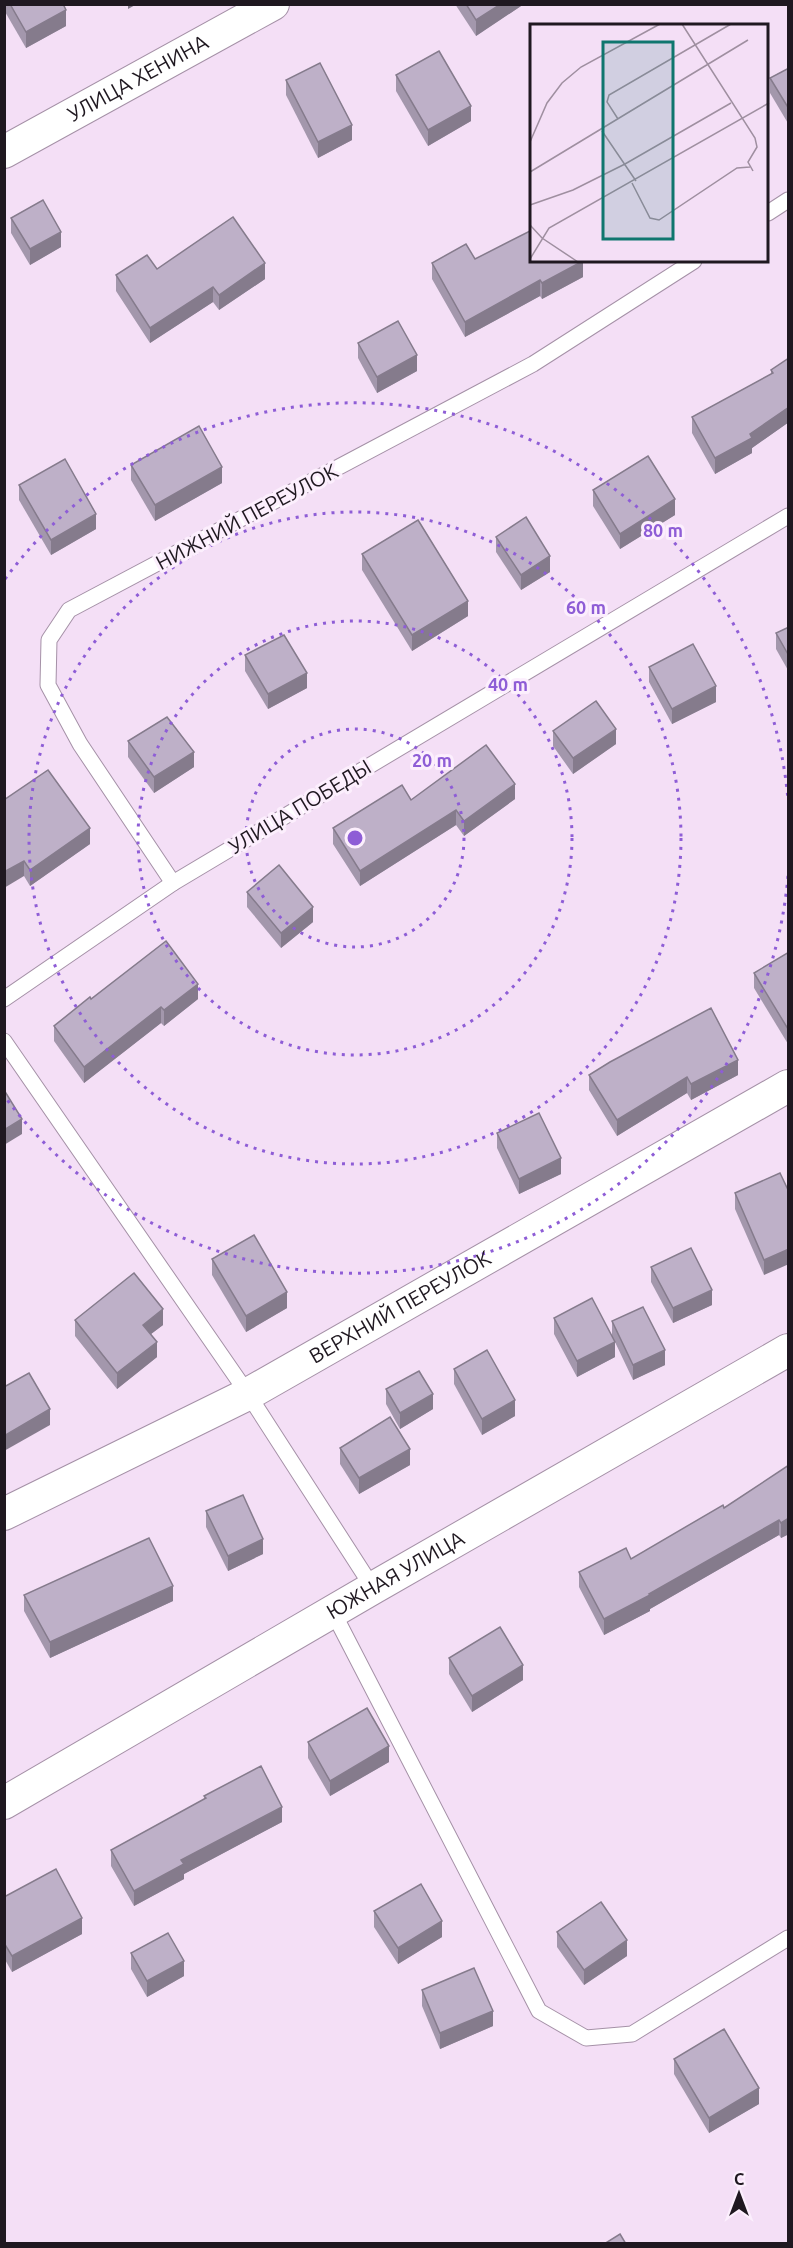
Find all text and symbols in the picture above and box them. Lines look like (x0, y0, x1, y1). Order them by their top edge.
inset map (530, 24, 769, 262)
street label: УЛИЦА ХЕНИНА (63, 29, 212, 126)
street label: НИЖНИЙ ПЕРЕУЛОК (151, 458, 342, 574)
text: 80 m (643, 520, 683, 540)
text: 60 m (566, 597, 606, 617)
text: 40 m (488, 674, 528, 694)
text: 20 m (412, 750, 452, 770)
street label: УЛИЦА ПОБЕДЫ (224, 754, 375, 858)
centre of rings (345, 828, 365, 848)
street label: ВЕРХНИЙ ПЕРЕУЛОК (304, 1245, 495, 1368)
street label: ЮЖНАЯ УЛИЦА (322, 1525, 468, 1623)
north arrow (709, 2164, 769, 2224)
text: С (734, 2170, 744, 2188)

